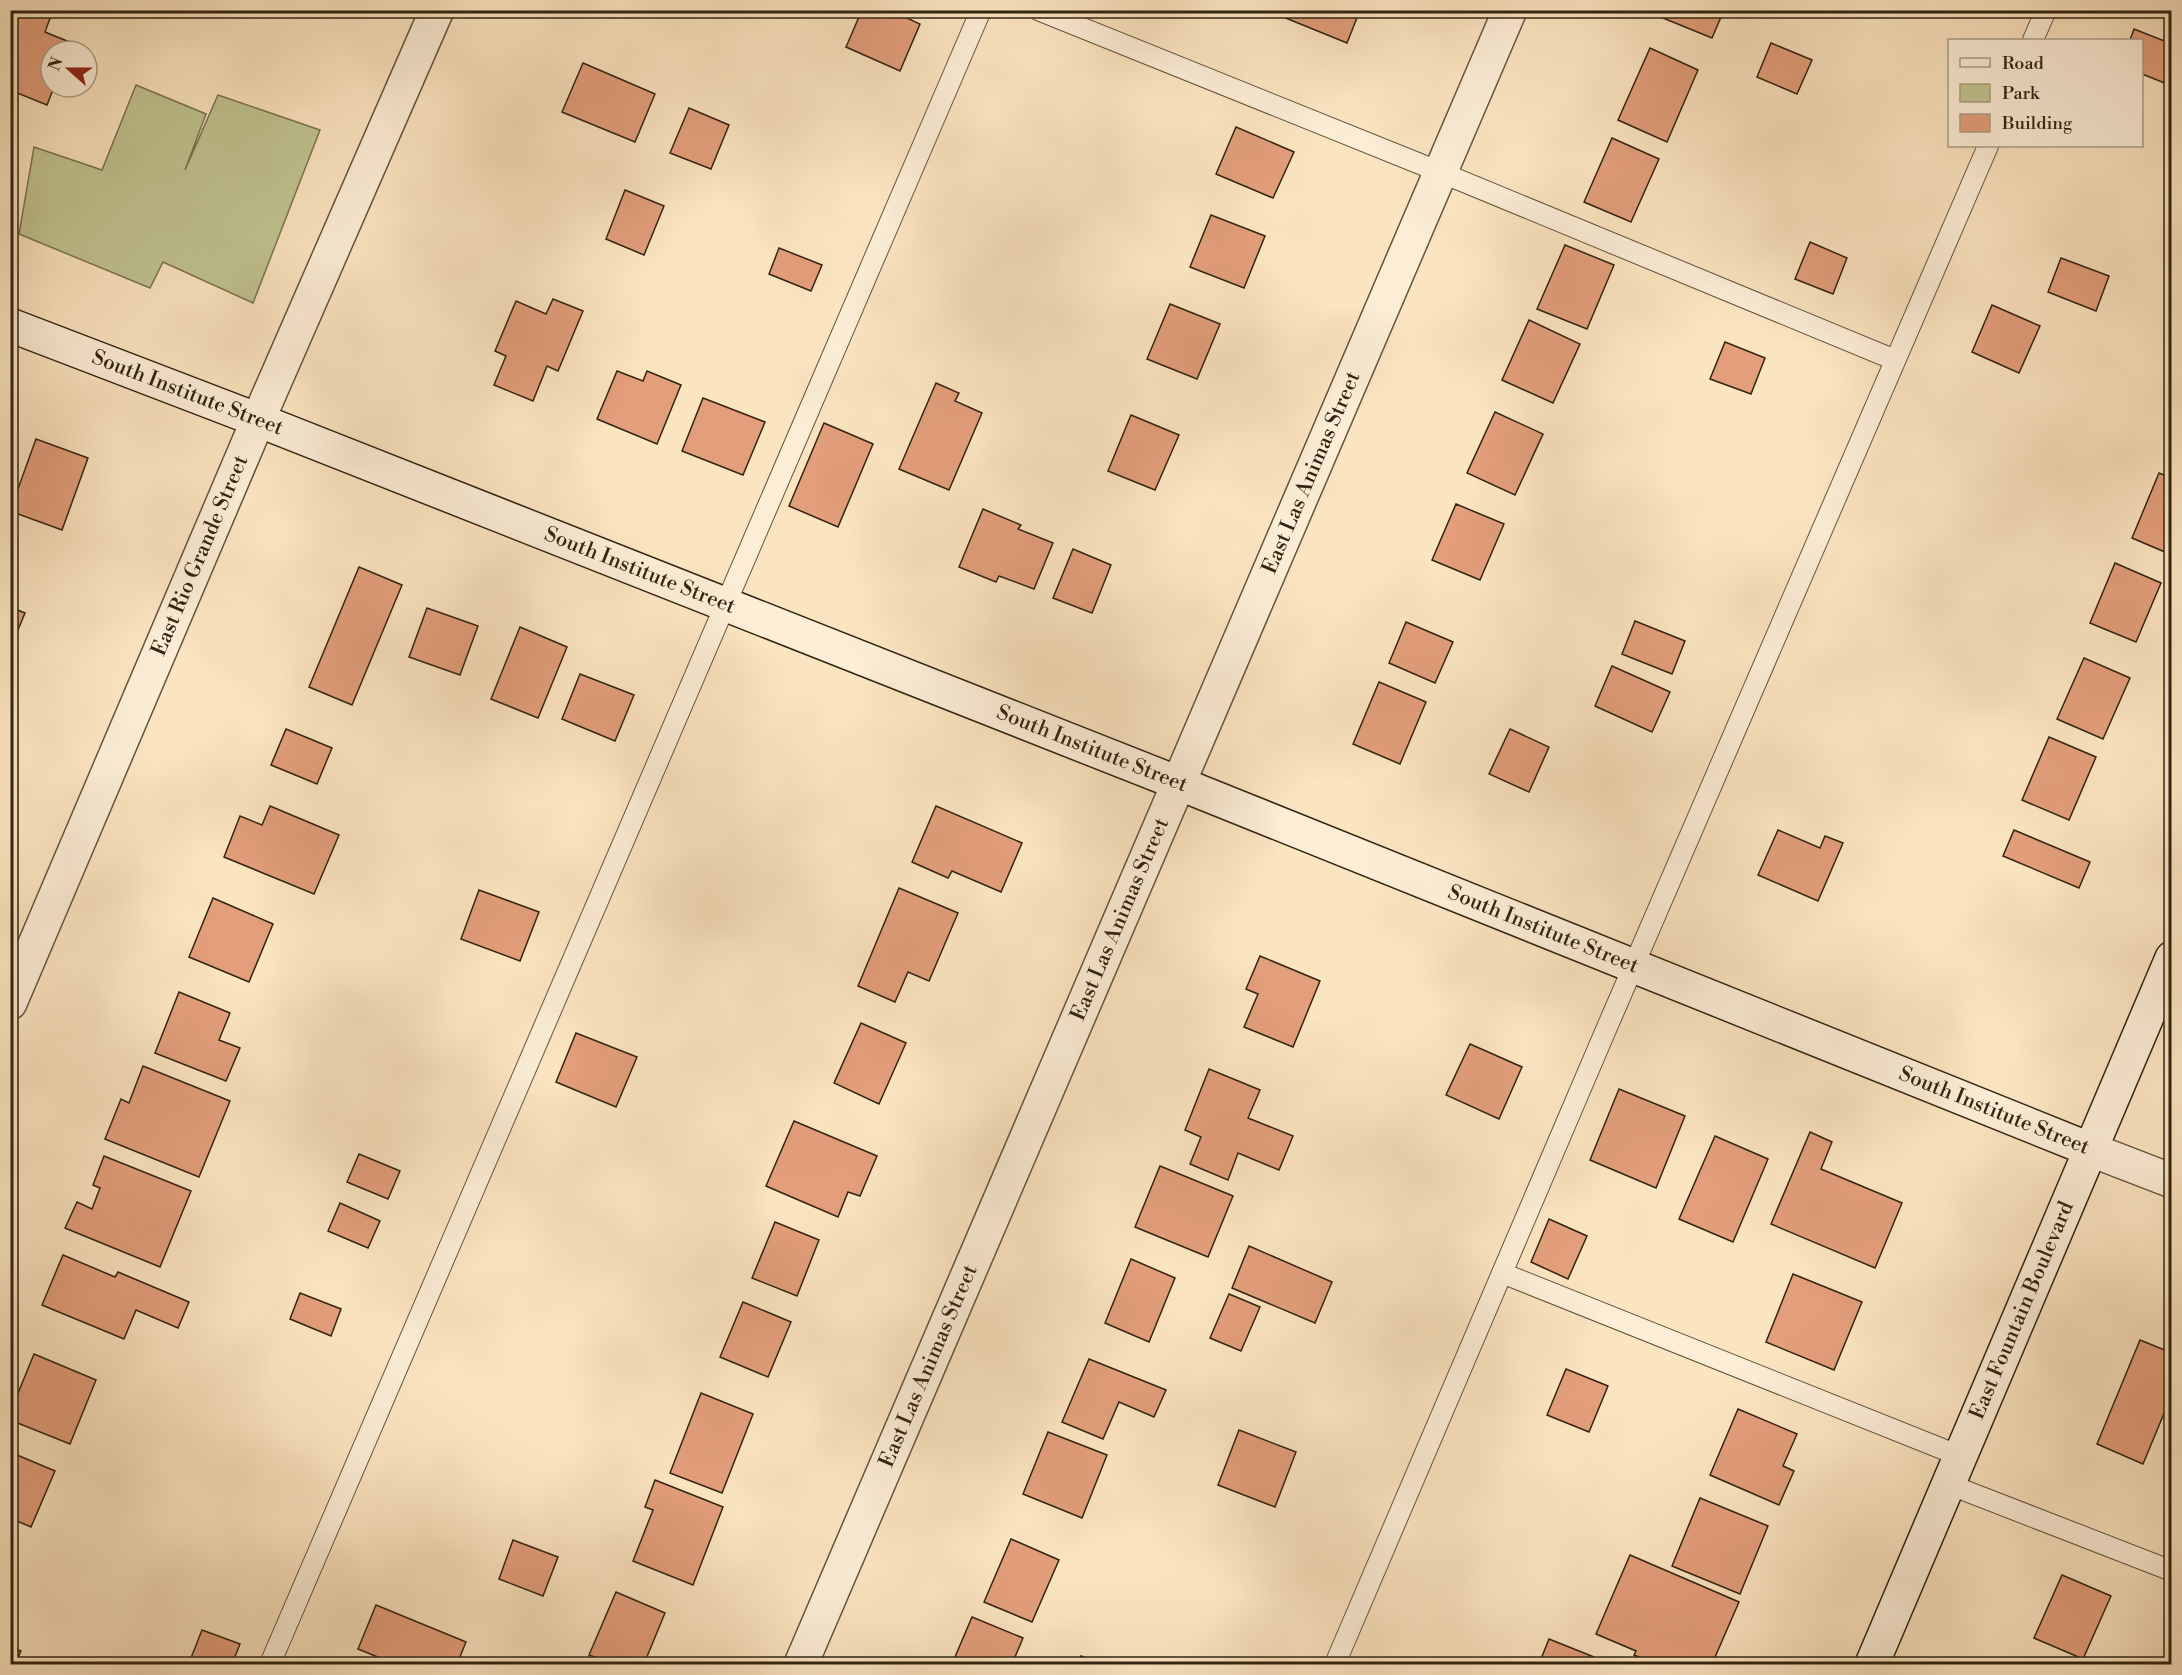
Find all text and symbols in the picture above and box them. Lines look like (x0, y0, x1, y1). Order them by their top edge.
north arrow (39, 39, 99, 99)
legend (1948, 39, 2143, 147)
text: Road (2002, 52, 2045, 75)
text: N (44, 54, 68, 73)
text: Park (2002, 82, 2041, 105)
text: Building (2001, 112, 2073, 135)
street label: South Institute Street (88, 344, 287, 442)
street label: East Las Animas Street (1257, 367, 1367, 578)
street label: East Rio Grande Street (146, 451, 255, 660)
street label: South Institute Street (541, 521, 740, 620)
street label: South Institute Street (993, 700, 1192, 799)
street label: East Las Animas Street (1065, 814, 1175, 1025)
street label: South Institute Street (1444, 880, 1643, 980)
street label: South Institute Street (1895, 1061, 2094, 1161)
street label: East Fountain Boulevard (1964, 1198, 2080, 1424)
street label: East Las Animas Street (874, 1260, 984, 1471)

